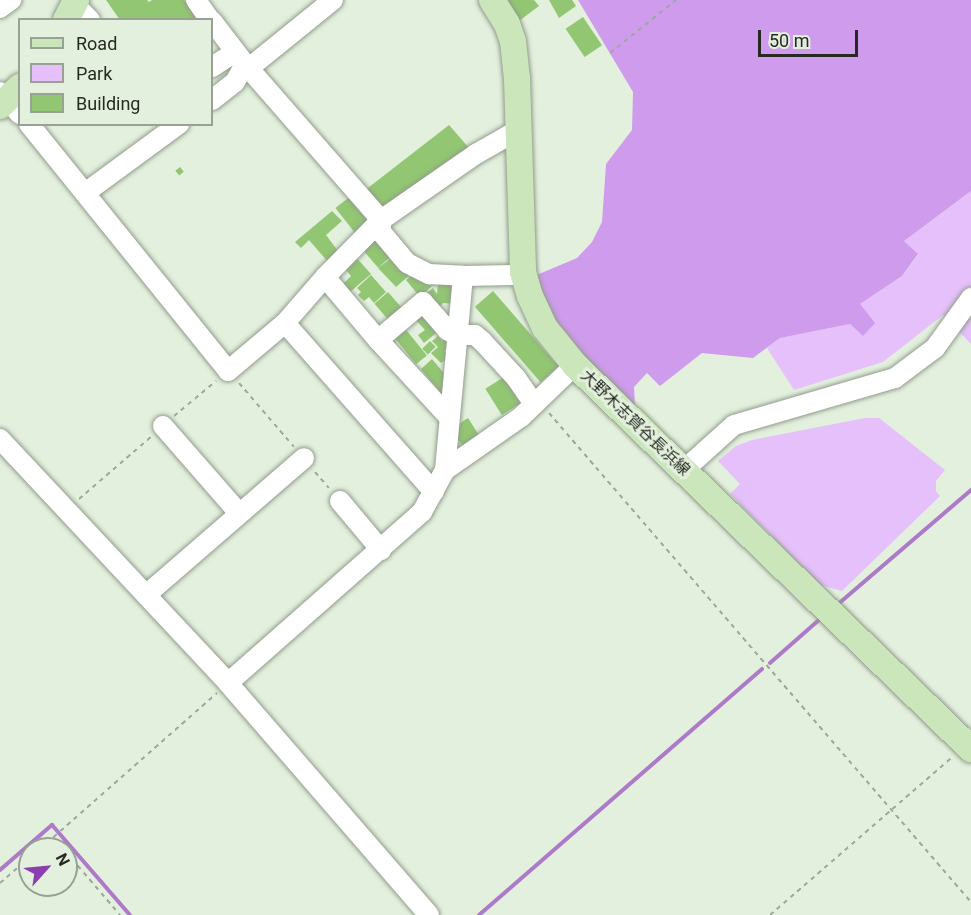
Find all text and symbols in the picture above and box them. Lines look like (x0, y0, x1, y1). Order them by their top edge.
legend (18, 18, 213, 126)
scale bar (761, 18, 862, 56)
text: 50 m (769, 30, 809, 51)
text: Road (76, 33, 117, 54)
text: Park (76, 63, 112, 84)
text: Building (76, 93, 140, 114)
street label: 大野木志賀谷長浜線 (577, 366, 693, 480)
north arrow (18, 837, 78, 897)
text: N (52, 850, 74, 869)

